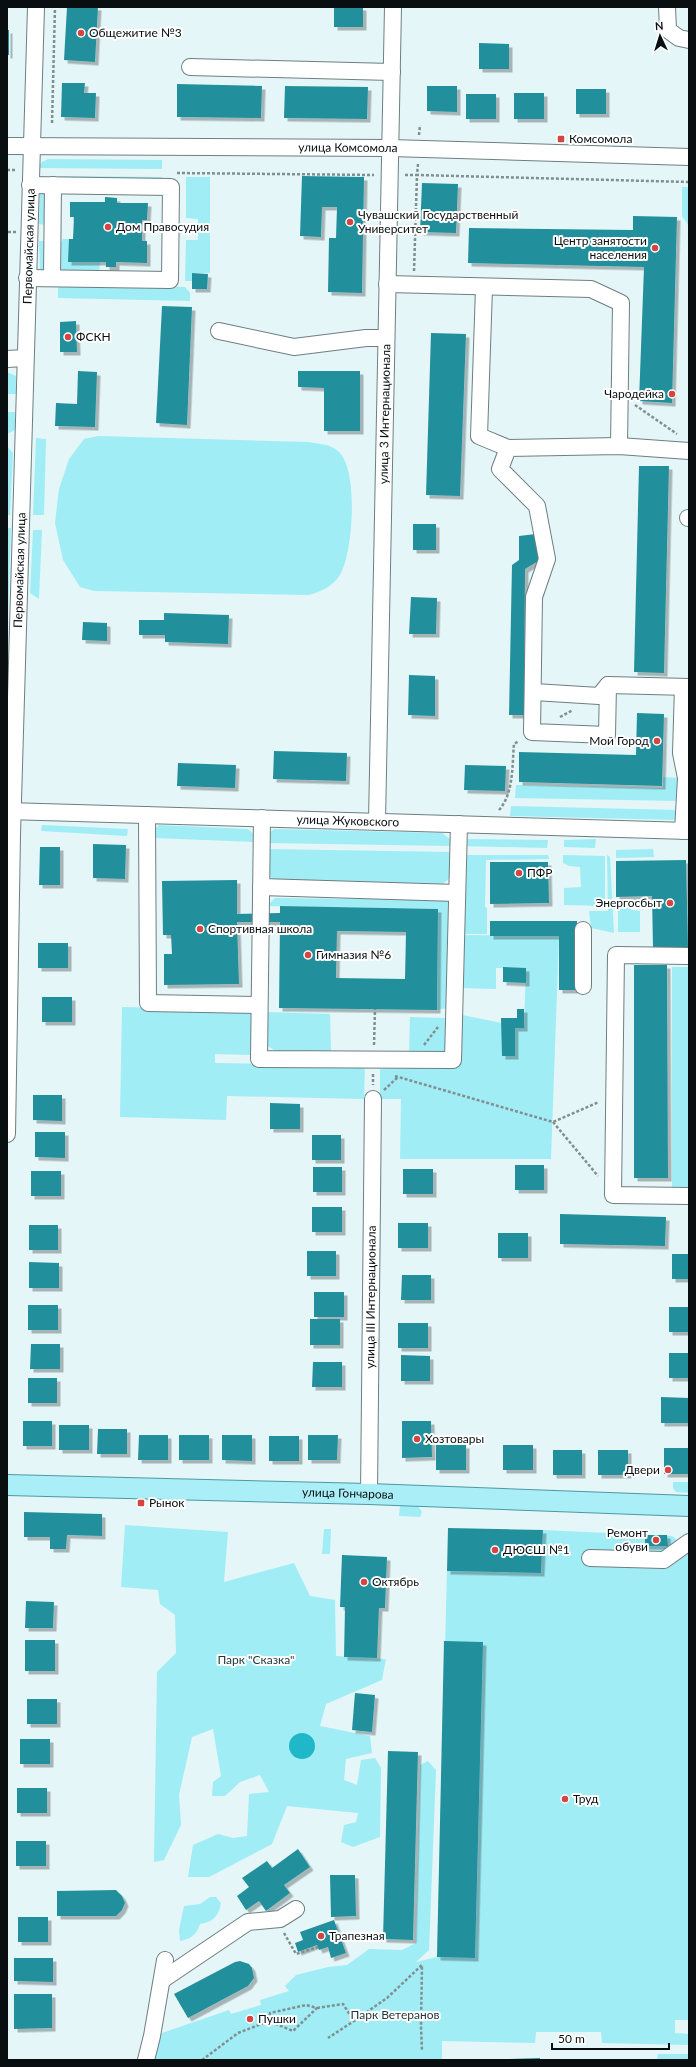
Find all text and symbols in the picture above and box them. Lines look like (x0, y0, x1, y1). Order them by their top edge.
north arrow (640, 16, 680, 56)
text: N (655, 19, 664, 32)
place label: Общежитие №3 (89, 25, 182, 40)
marker: Общежитие №3 (76, 28, 86, 38)
place label: Комсомола (569, 131, 632, 146)
marker: Комсомола (556, 134, 566, 144)
street label: улица Комсомола (298, 140, 398, 155)
street label: Первомайская улица (19, 188, 38, 304)
place label: Чувашский Государственный Университет (358, 207, 518, 236)
marker: Чувашский Государственный Университет (345, 217, 355, 227)
place label: Дом Правосудия (116, 219, 209, 234)
marker: Дом Правосудия (103, 222, 113, 232)
place label: Центр занятости населения (554, 233, 647, 262)
marker: Центр занятости населения (650, 243, 660, 253)
place label: ФСКН (76, 329, 111, 344)
marker: ФСКН (63, 332, 73, 342)
street label: улица 3 Интернационала (376, 344, 393, 484)
place label: Чародейка (604, 386, 664, 401)
marker: Чародейка (667, 389, 677, 399)
street label: Первомайская улица (10, 512, 28, 628)
place label: Мой Город (589, 733, 650, 748)
marker: Мой Город (652, 736, 662, 746)
street label: улица Жуковского (296, 811, 400, 830)
place label: ПФР (527, 865, 552, 880)
marker: ПФР (514, 868, 524, 878)
place label: Энергосбыт (595, 895, 662, 910)
marker: Энергосбыт (665, 898, 675, 908)
place label: Спортивная школа (208, 921, 312, 936)
marker: Спортивная школа (195, 924, 205, 934)
place label: Гимназия №6 (316, 947, 391, 962)
marker: Гимназия №6 (303, 950, 313, 960)
street label: улица III Интернационала (362, 1225, 379, 1369)
place label: Хозтовары (425, 1431, 484, 1446)
marker: Хозтовары (412, 1434, 422, 1444)
place label: Двери (625, 1462, 660, 1477)
marker: Двери (663, 1465, 673, 1475)
street label: улица Гончарова (302, 1484, 394, 1502)
place label: Рынок (149, 1495, 185, 1510)
marker: Рынок (136, 1498, 146, 1508)
place label: Ремонт обуви (607, 1525, 648, 1554)
marker: Ремонт обуви (651, 1535, 661, 1545)
place label: ДЮСШ №1 (503, 1542, 570, 1557)
marker: ДЮСШ №1 (490, 1545, 500, 1555)
place label: Октябрь (372, 1574, 419, 1589)
marker: Октябрь (359, 1577, 369, 1587)
park label: Парк "Сказка" (217, 1652, 295, 1667)
place label: Труд (573, 1791, 599, 1806)
marker: Труд (560, 1794, 570, 1804)
place label: Трапезная (329, 1928, 385, 1943)
marker: Трапезная (316, 1931, 326, 1941)
park label: Парк Ветеранов (351, 2007, 439, 2022)
place label: Пушки (258, 2011, 296, 2026)
marker: Пушки (245, 2014, 255, 2024)
scale bar (552, 2025, 669, 2051)
text: 50 m (558, 2031, 585, 2046)

